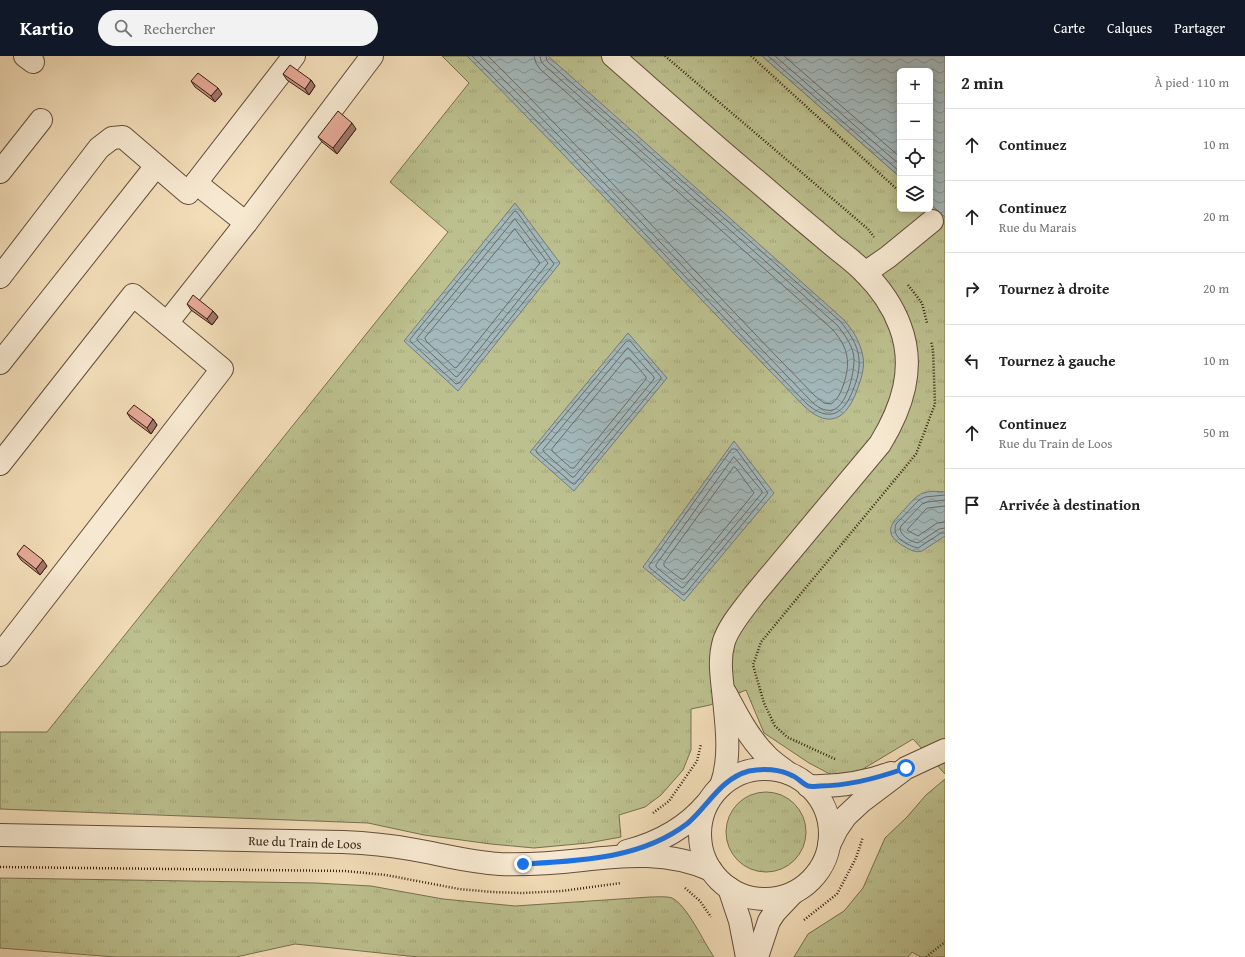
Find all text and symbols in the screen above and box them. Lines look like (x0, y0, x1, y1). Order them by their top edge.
search box (98, 10, 378, 46)
text: Kartio (20, 14, 74, 42)
icon: search (112, 17, 134, 39)
text: Rechercher (144, 18, 215, 39)
text: Carte (1053, 18, 1085, 38)
text: Calques (1107, 18, 1152, 38)
text: Partager (1174, 18, 1225, 38)
map controls (897, 68, 933, 212)
button: + (897, 68, 933, 104)
text: 2 min (961, 70, 1003, 95)
text: À pied · 110 m (1154, 73, 1229, 92)
button: − (897, 104, 933, 140)
icon: ahead (961, 134, 983, 156)
text: Continuez (999, 134, 1067, 155)
text: 10 m (1203, 135, 1229, 154)
button: locate (897, 140, 933, 176)
button: layers (897, 176, 933, 212)
text: Continuez (999, 197, 1067, 218)
icon: ahead (961, 206, 983, 228)
text: 20 m (1203, 207, 1229, 226)
text: Rue du Marais (999, 218, 1076, 237)
icon: right (961, 278, 983, 300)
text: Tournez à droite (999, 278, 1109, 299)
text: 20 m (1203, 279, 1229, 298)
icon: left (961, 350, 983, 372)
text: Tournez à gauche (999, 350, 1116, 371)
text: 10 m (1203, 351, 1229, 370)
text: Continuez (999, 413, 1067, 434)
icon: ahead (961, 422, 983, 444)
text: 50 m (1203, 423, 1229, 442)
text: Rue du Train de Loos (999, 434, 1112, 453)
icon: arrive (961, 494, 983, 516)
text: Arrivée à destination (999, 494, 1140, 515)
route start (897, 759, 915, 777)
street label: Rue du Train de Loos (248, 831, 362, 854)
route end (514, 855, 532, 873)

